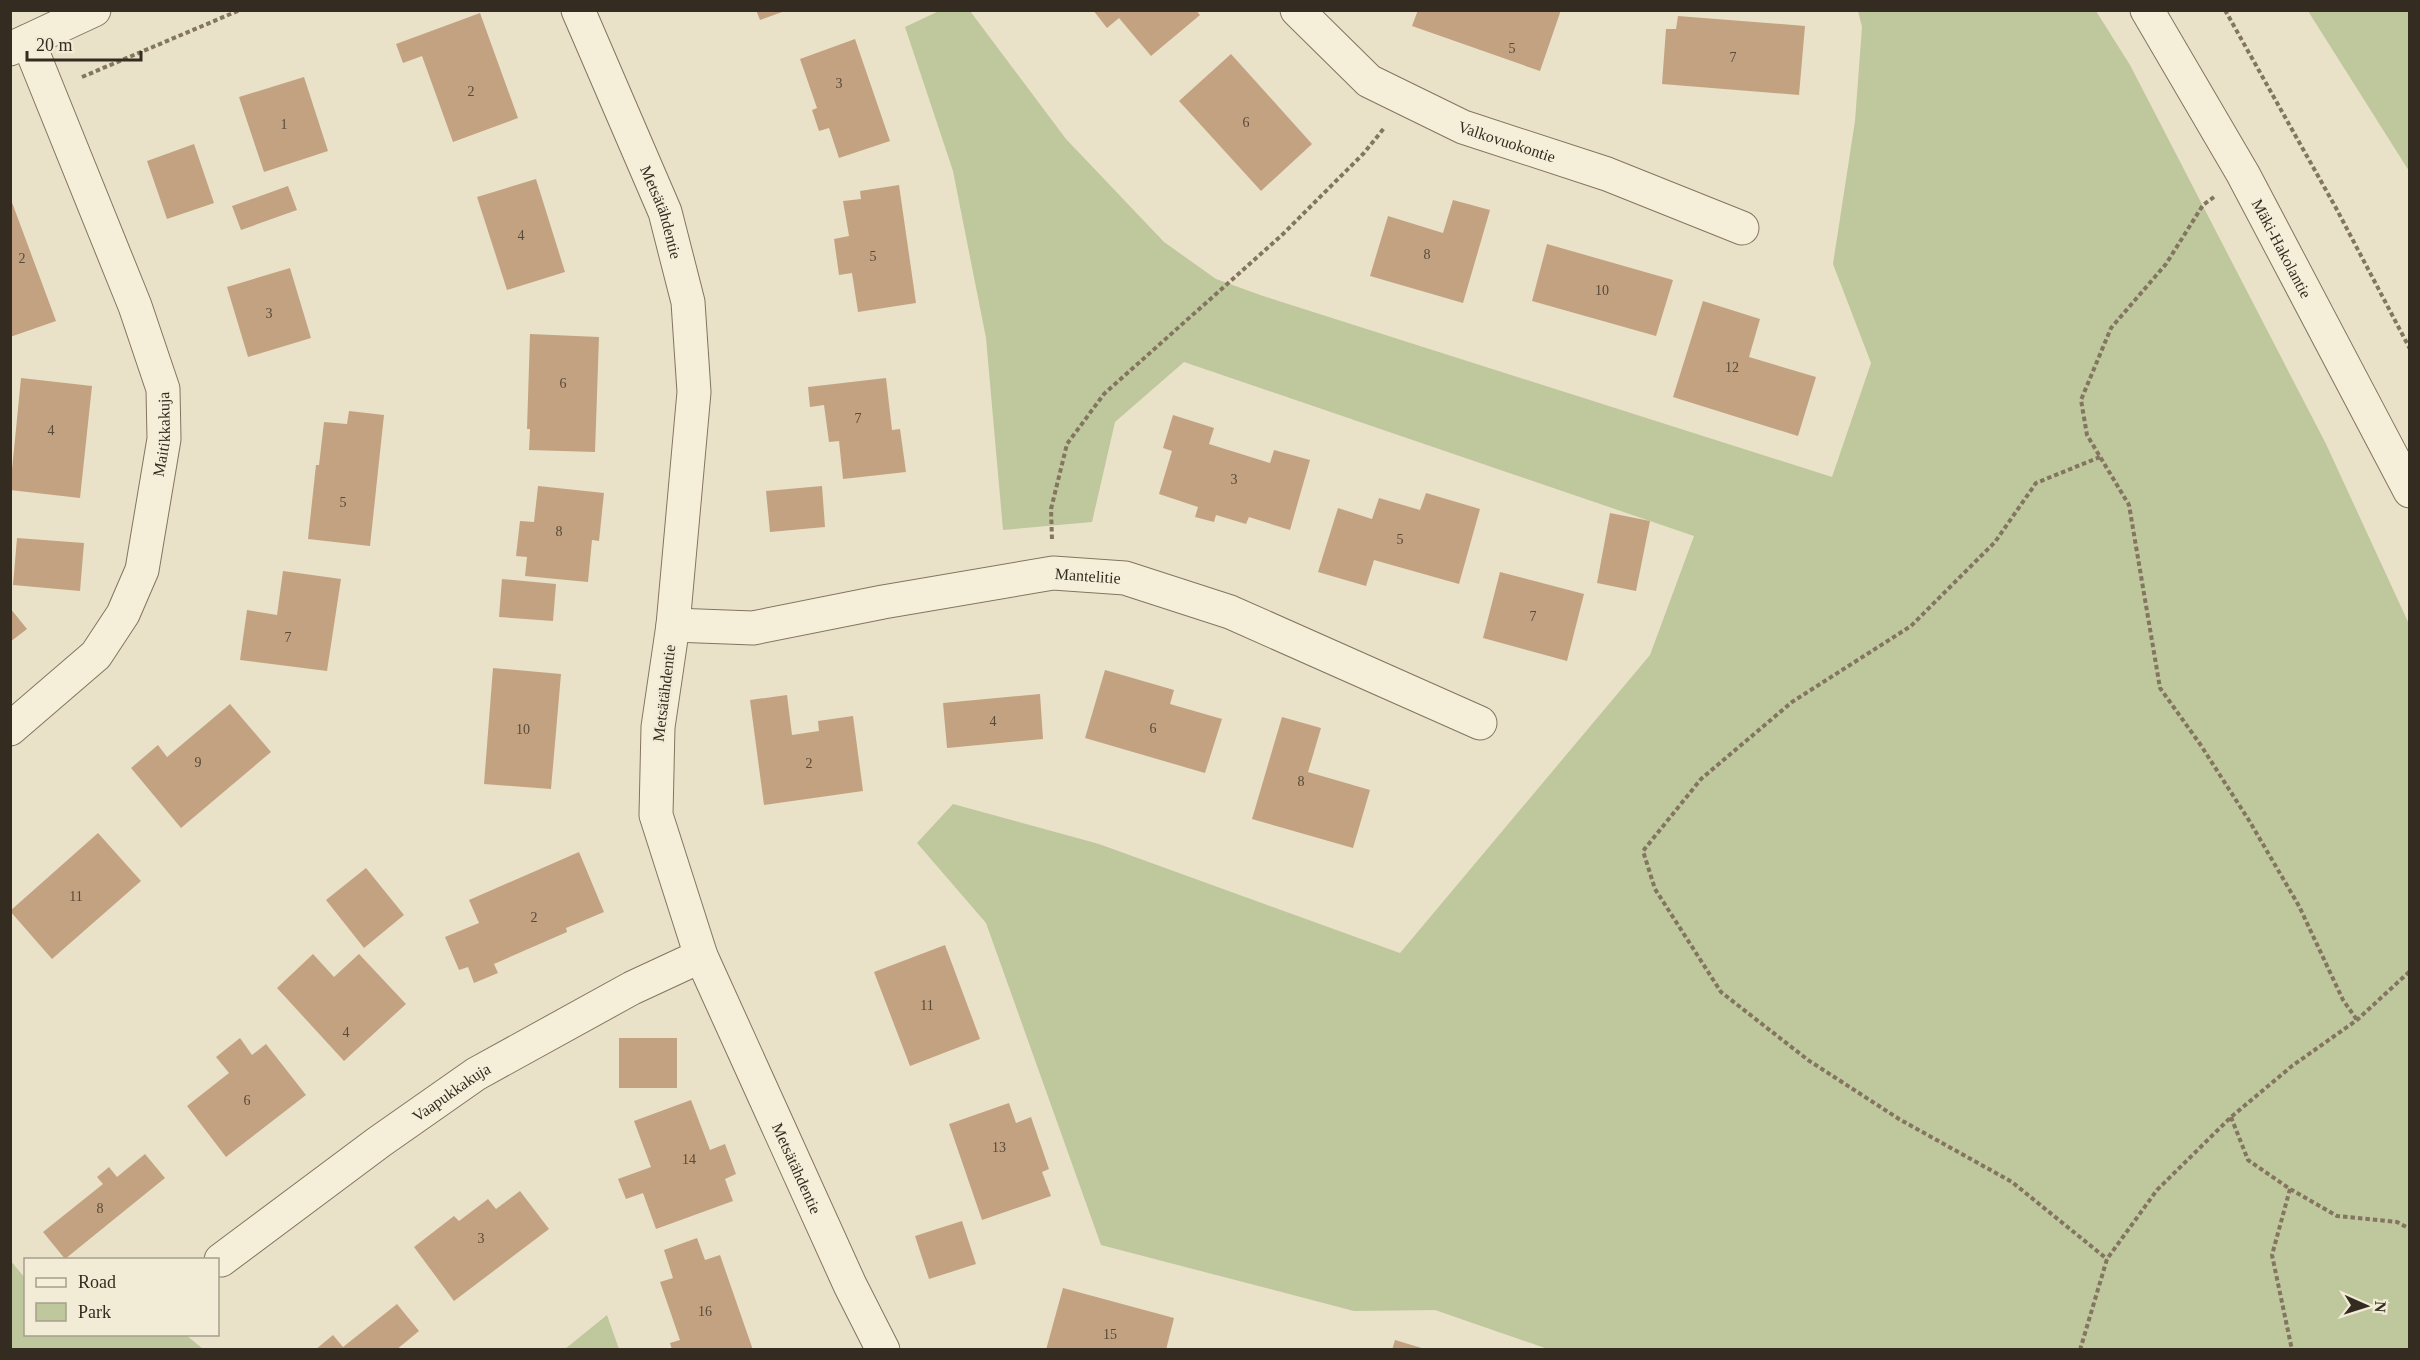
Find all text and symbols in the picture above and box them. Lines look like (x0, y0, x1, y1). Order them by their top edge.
scale bar (27, 24, 141, 62)
text: 20 m (36, 35, 73, 55)
house number: 5 (1509, 41, 1516, 56)
house number: 7 (1730, 50, 1737, 65)
house number: 3 (836, 76, 843, 91)
house number: 2 (468, 84, 475, 99)
house number: 6 (1243, 115, 1250, 130)
house number: 1 (281, 117, 288, 132)
street label: Valkovuokontie (1456, 118, 1558, 165)
street label: Metsätähdentie (637, 163, 685, 261)
street label: Mäki-Hakolantie (2249, 196, 2315, 301)
house number: 4 (518, 228, 525, 243)
house number: 8 (1424, 247, 1431, 262)
house number: 5 (870, 249, 877, 264)
house number: 2 (19, 251, 26, 266)
house number: 10 (1595, 283, 1609, 298)
house number: 3 (266, 306, 273, 321)
house number: 12 (1725, 360, 1739, 375)
house number: 6 (560, 376, 567, 391)
street label: Maitikkakuja (149, 391, 173, 478)
house number: 7 (855, 411, 862, 426)
house number: 4 (48, 423, 55, 438)
house number: 3 (1231, 472, 1238, 487)
house number: 5 (340, 495, 347, 510)
house number: 8 (556, 524, 563, 539)
house number: 5 (1397, 532, 1404, 547)
street label: Mantelitie (1054, 565, 1121, 586)
house number: 7 (1530, 609, 1537, 624)
house number: 7 (285, 630, 292, 645)
street label: Metsätähdentie (650, 643, 678, 743)
house number: 4 (990, 714, 997, 729)
house number: 6 (1150, 721, 1157, 736)
house number: 10 (516, 722, 530, 737)
house number: 9 (195, 755, 202, 770)
house number: 2 (806, 756, 813, 771)
house number: 8 (1298, 774, 1305, 789)
house number: 11 (69, 889, 83, 904)
house number: 2 (531, 910, 538, 925)
house number: 11 (920, 998, 934, 1013)
house number: 4 (343, 1025, 350, 1040)
street label: Vaapukkakuja (409, 1059, 493, 1125)
house number: 6 (244, 1093, 251, 1108)
street label: Metsätähdentie (769, 1120, 825, 1216)
house number: 13 (992, 1140, 1006, 1155)
house number: 14 (682, 1152, 696, 1167)
house number: 8 (97, 1201, 104, 1216)
house number: 3 (478, 1231, 485, 1246)
legend (24, 1258, 219, 1336)
text: Road (78, 1272, 116, 1292)
north arrow (2336, 1276, 2396, 1336)
text: N (2372, 1301, 2389, 1313)
text: Park (78, 1302, 111, 1322)
house number: 16 (698, 1304, 712, 1319)
house number: 15 (1103, 1327, 1117, 1342)

